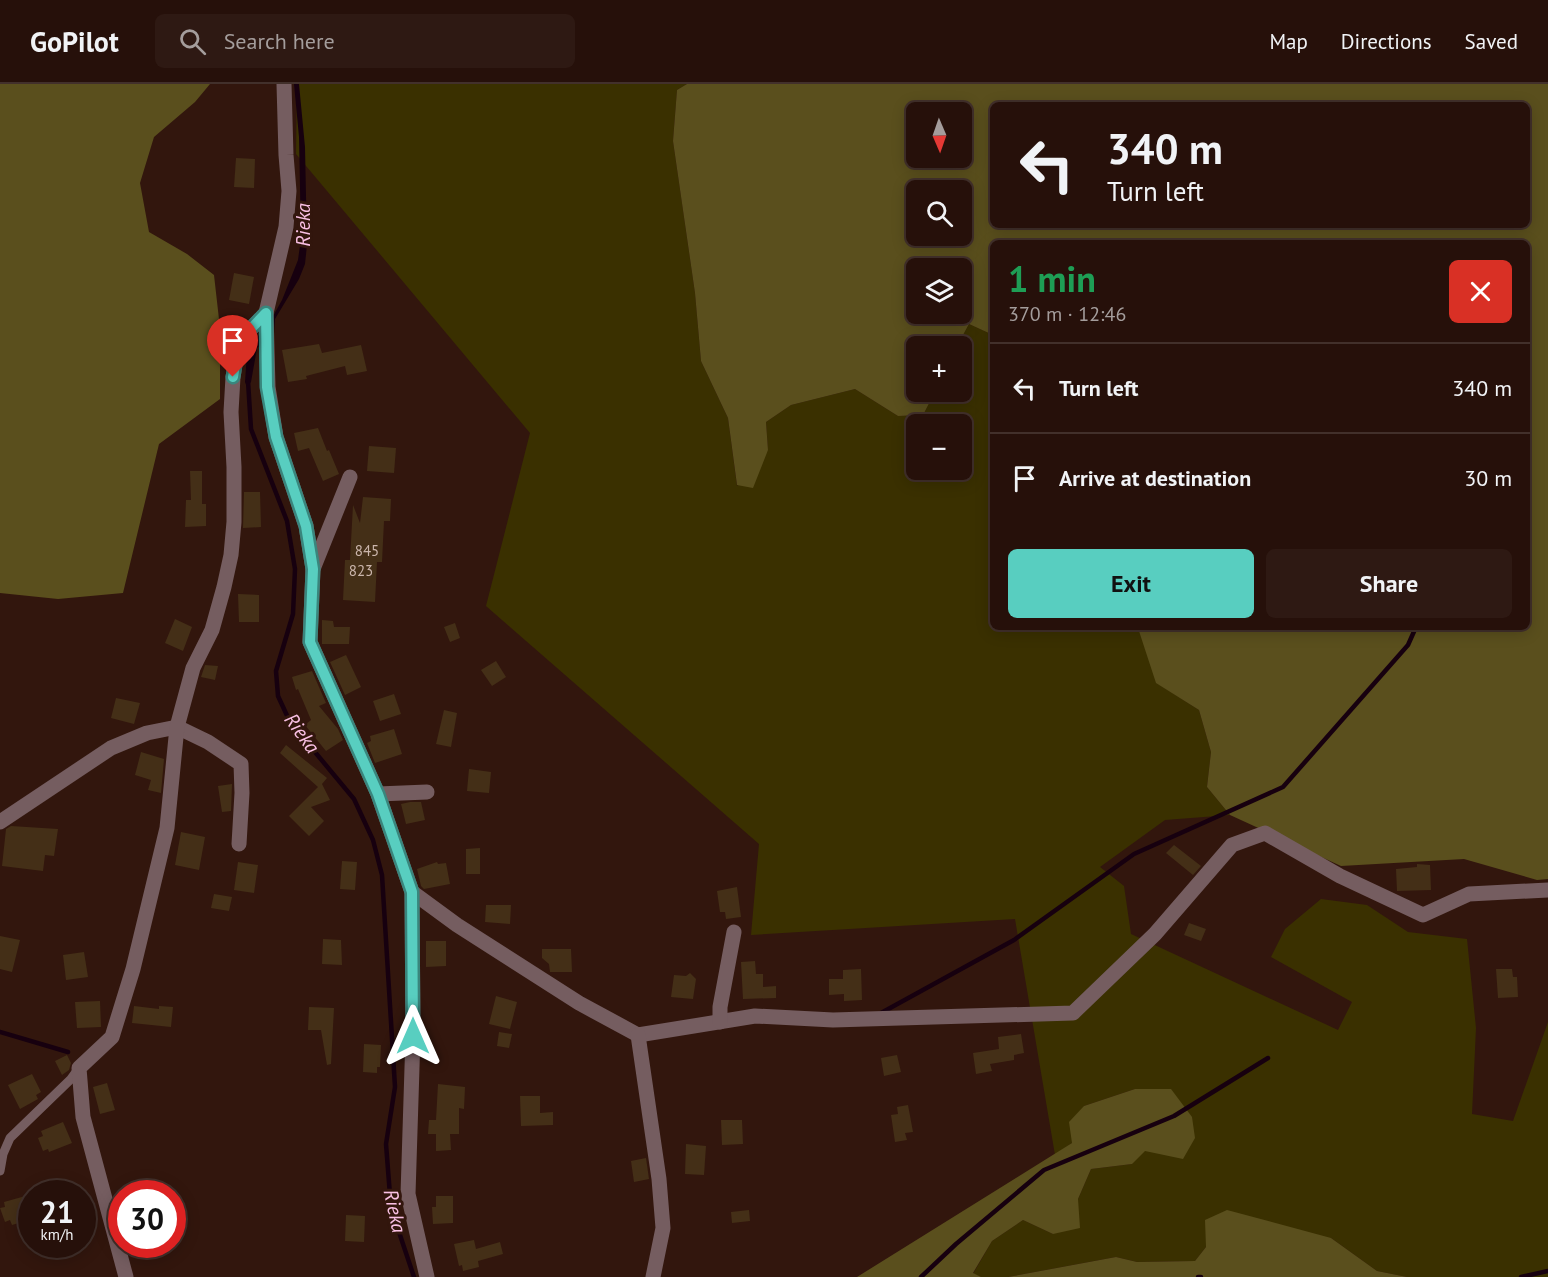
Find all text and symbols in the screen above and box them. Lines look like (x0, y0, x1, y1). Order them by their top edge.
search box (155, 14, 575, 68)
text: GoPilot (30, 23, 119, 60)
icon: search (176, 25, 209, 58)
text: Search here (224, 27, 335, 55)
text: Map (1269, 28, 1308, 55)
text: Directions (1341, 28, 1432, 55)
text: Saved (1465, 28, 1518, 55)
north arrow (906, 102, 972, 168)
map controls (906, 102, 972, 480)
text: 340 m (1107, 121, 1223, 176)
icon: left (1008, 126, 1086, 204)
text: Turn left (1107, 174, 1204, 208)
button: search (906, 180, 972, 246)
water label: Rieka (290, 203, 316, 247)
text: 1 min (1008, 255, 1096, 302)
button: layers (906, 258, 972, 324)
button: close (1449, 260, 1512, 323)
text: 370 m · 12:46 (1008, 301, 1126, 327)
pin (207, 315, 258, 377)
icon: arrive (216, 324, 249, 357)
button: + (906, 336, 972, 402)
icon: left (1008, 372, 1041, 405)
text: Turn left (1059, 374, 1139, 402)
text: 340 m (1452, 374, 1512, 402)
button: − (906, 414, 972, 480)
icon: arrive (1008, 462, 1041, 495)
text: Arrive at destination (1059, 464, 1251, 492)
text: 30 m (1464, 464, 1512, 492)
house number: 845 (355, 541, 379, 560)
button: Exit (1008, 549, 1254, 618)
button: Share (1266, 549, 1512, 618)
house number: 823 (349, 561, 373, 580)
water label: Rieka (279, 708, 326, 759)
position arrow (381, 1004, 445, 1068)
speed limit sign: 30 (108, 1180, 186, 1258)
water label: Rieka (378, 1187, 412, 1235)
text: 21 (40, 1192, 74, 1231)
text: km/h (41, 1225, 73, 1244)

